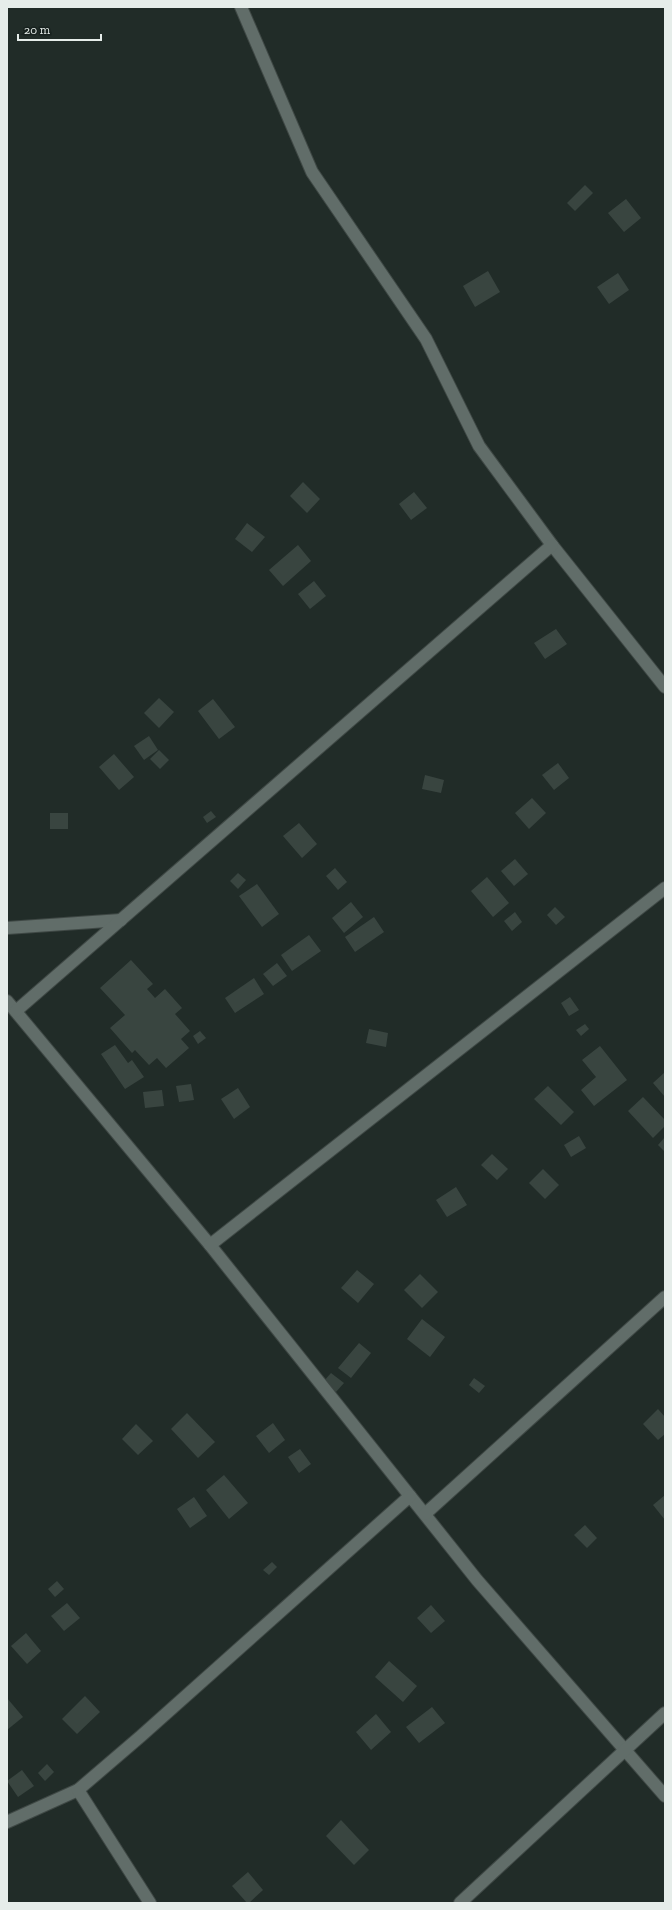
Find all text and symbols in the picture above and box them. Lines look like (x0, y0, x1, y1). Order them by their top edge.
scale bar (18, 16, 101, 42)
text: 20 m (24, 23, 51, 37)

